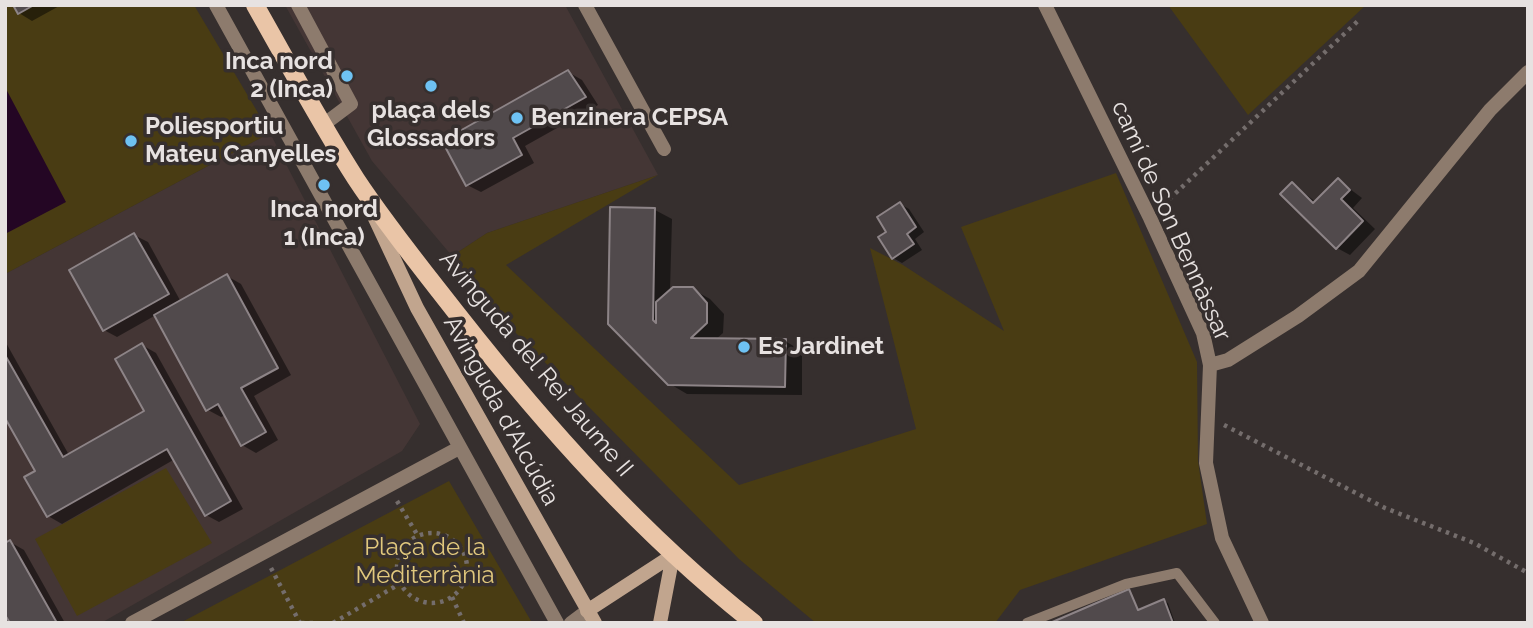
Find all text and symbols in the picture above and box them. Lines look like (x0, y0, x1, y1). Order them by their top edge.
place label: Inca nord 2 (Inca) (225, 48, 333, 104)
marker: Inca nord 2 (Inca) (339, 68, 355, 84)
marker: plaça dels Glossadors (423, 78, 439, 94)
place label: plaça dels Glossadors (367, 97, 495, 153)
street label: camí de Son Bennàssar (1105, 97, 1237, 345)
place label: Benzinera CEPSA (531, 104, 728, 132)
marker: Benzinera CEPSA (509, 110, 525, 126)
place label: Poliesportiu Mateu Canyelles (145, 113, 336, 169)
marker: Poliesportiu Mateu Canyelles (123, 133, 139, 149)
marker: Inca nord 1 (Inca) (316, 177, 332, 193)
place label: Inca nord 1 (Inca) (270, 196, 378, 252)
street label: Avinguda del Rei Jaume II (433, 245, 639, 483)
street label: Avinguda d'Alcúdia (437, 311, 565, 511)
place label: Es Jardinet (758, 333, 884, 361)
marker: Es Jardinet (736, 339, 752, 355)
park label: Plaça de la Mediterrània (355, 534, 495, 590)

